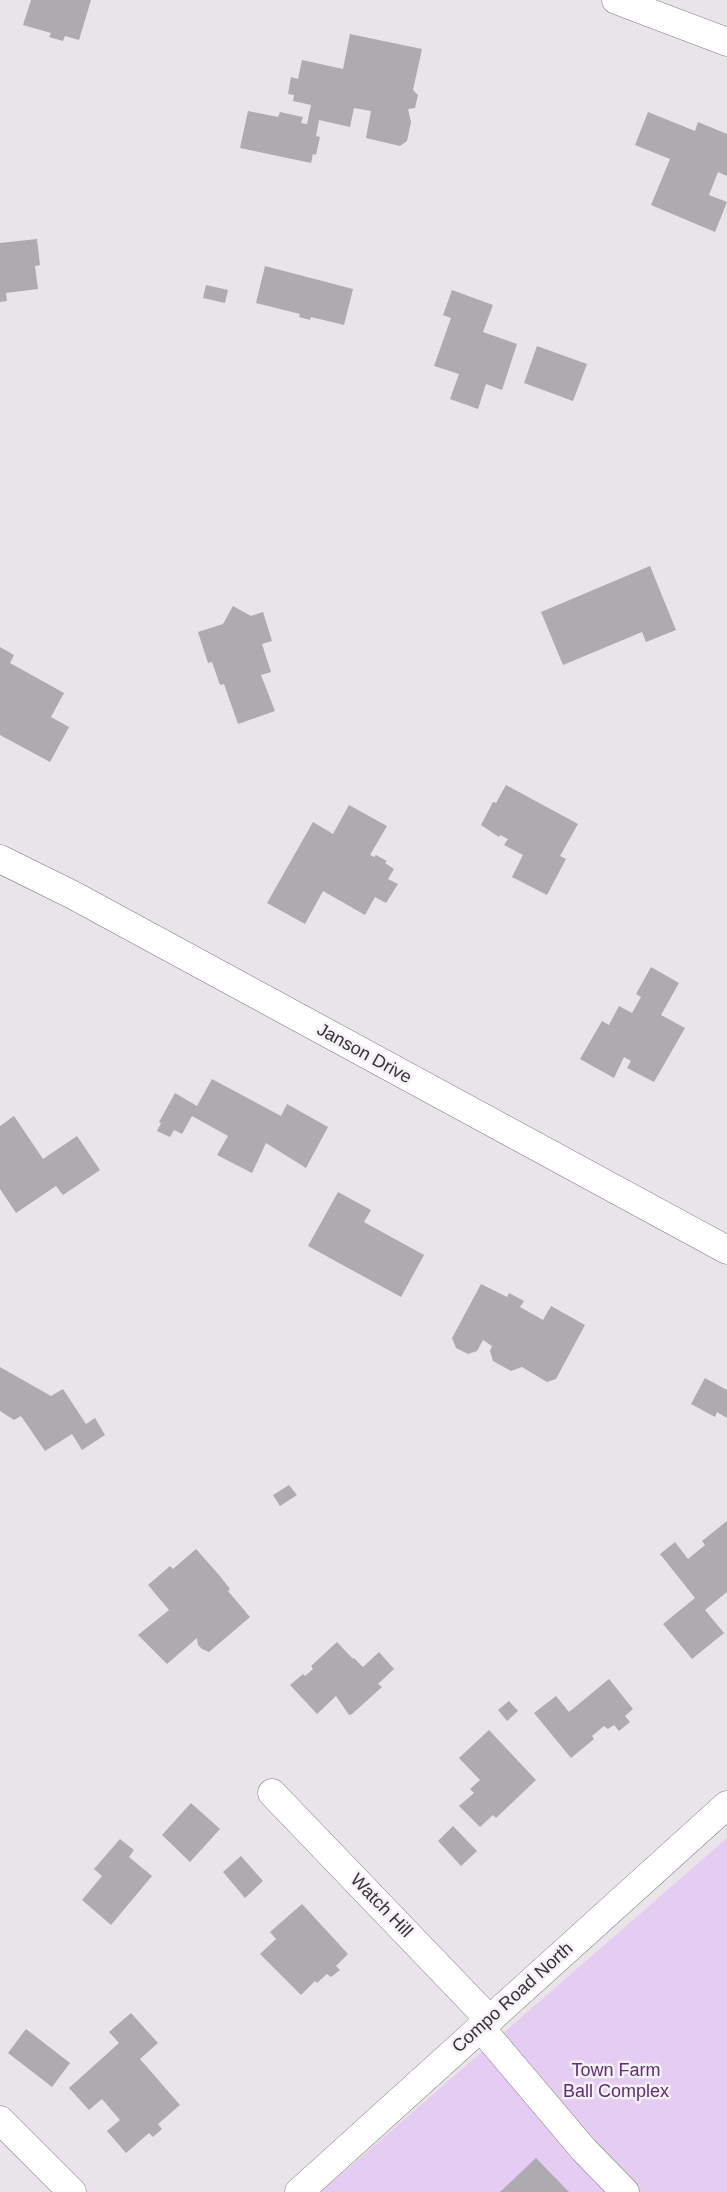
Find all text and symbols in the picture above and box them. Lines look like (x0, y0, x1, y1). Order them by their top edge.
street label: Janson Drive (313, 1019, 415, 1089)
street label: Watch Hill (345, 1870, 417, 1942)
street label: Compo Road North (448, 1938, 578, 2058)
park label: Town Farm Ball Complex (563, 2060, 669, 2102)

